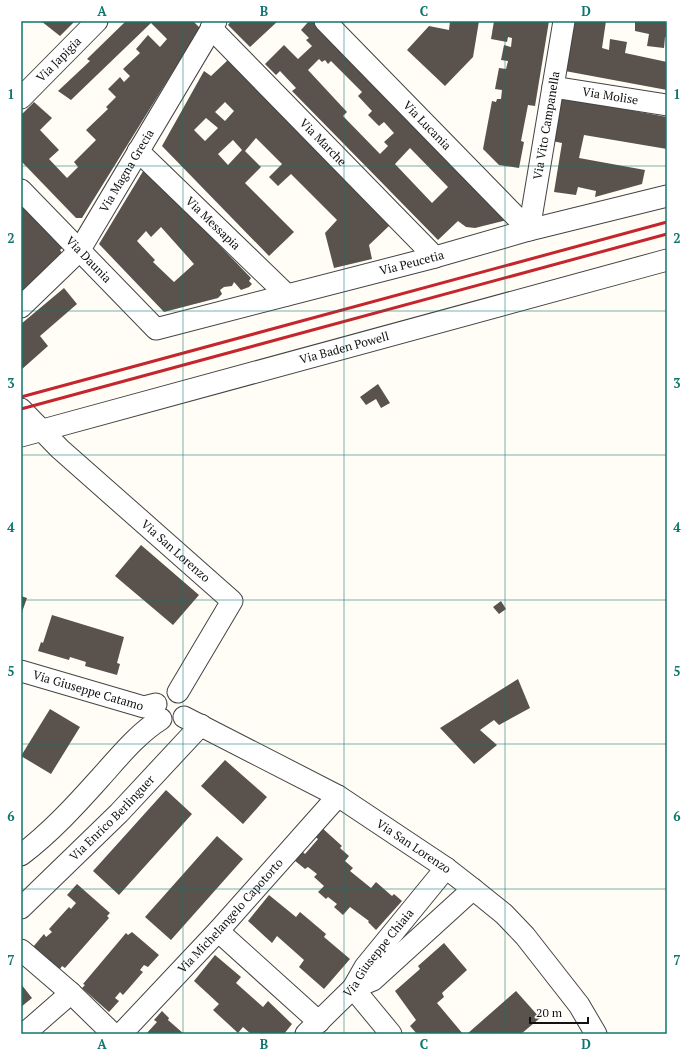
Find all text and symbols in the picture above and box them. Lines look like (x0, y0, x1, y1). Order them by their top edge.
text: A (97, 2, 107, 20)
text: B (260, 2, 268, 20)
text: C (420, 2, 428, 20)
text: D (581, 2, 591, 20)
street label: Via Japigia (33, 34, 84, 85)
street label: Via Vito Campanella (530, 70, 562, 181)
street label: Via Molise (581, 84, 639, 107)
text: 1 (7, 85, 15, 103)
text: 1 (673, 85, 681, 103)
street label: Via Lucania (400, 97, 455, 153)
street label: Via Marche (297, 115, 350, 169)
street label: Via Magna Grecia (96, 126, 157, 215)
street label: Via Messapia (183, 193, 244, 253)
text: 2 (7, 229, 15, 247)
text: 2 (673, 229, 681, 247)
street label: Via Daunia (63, 233, 115, 286)
street label: Via Peucetia (378, 247, 446, 278)
street label: Via Baden Powell (298, 328, 391, 367)
text: 3 (7, 374, 15, 392)
text: 3 (673, 374, 681, 392)
street label: Via San Lorenzo (138, 516, 214, 585)
text: 4 (7, 518, 15, 536)
text: 4 (673, 518, 681, 536)
text: 5 (7, 662, 15, 680)
text: 5 (673, 662, 681, 680)
street label: Via Giuseppe Catamo (31, 667, 146, 714)
street label: Via Enrico Berlinguer (66, 772, 158, 864)
text: 6 (7, 807, 15, 825)
text: 6 (673, 807, 681, 825)
street label: Via San Lorenzo (374, 816, 455, 877)
street label: Via Michelangelo Capotorto (174, 855, 286, 976)
street label: Via Giuseppe Chiaia (340, 906, 417, 1000)
text: 7 (7, 951, 15, 969)
text: 7 (673, 951, 681, 969)
scale bar (530, 999, 588, 1025)
text: 20 m (536, 1005, 563, 1020)
text: A (97, 1035, 107, 1053)
text: B (260, 1035, 268, 1053)
text: C (420, 1035, 428, 1053)
text: D (581, 1035, 591, 1053)

